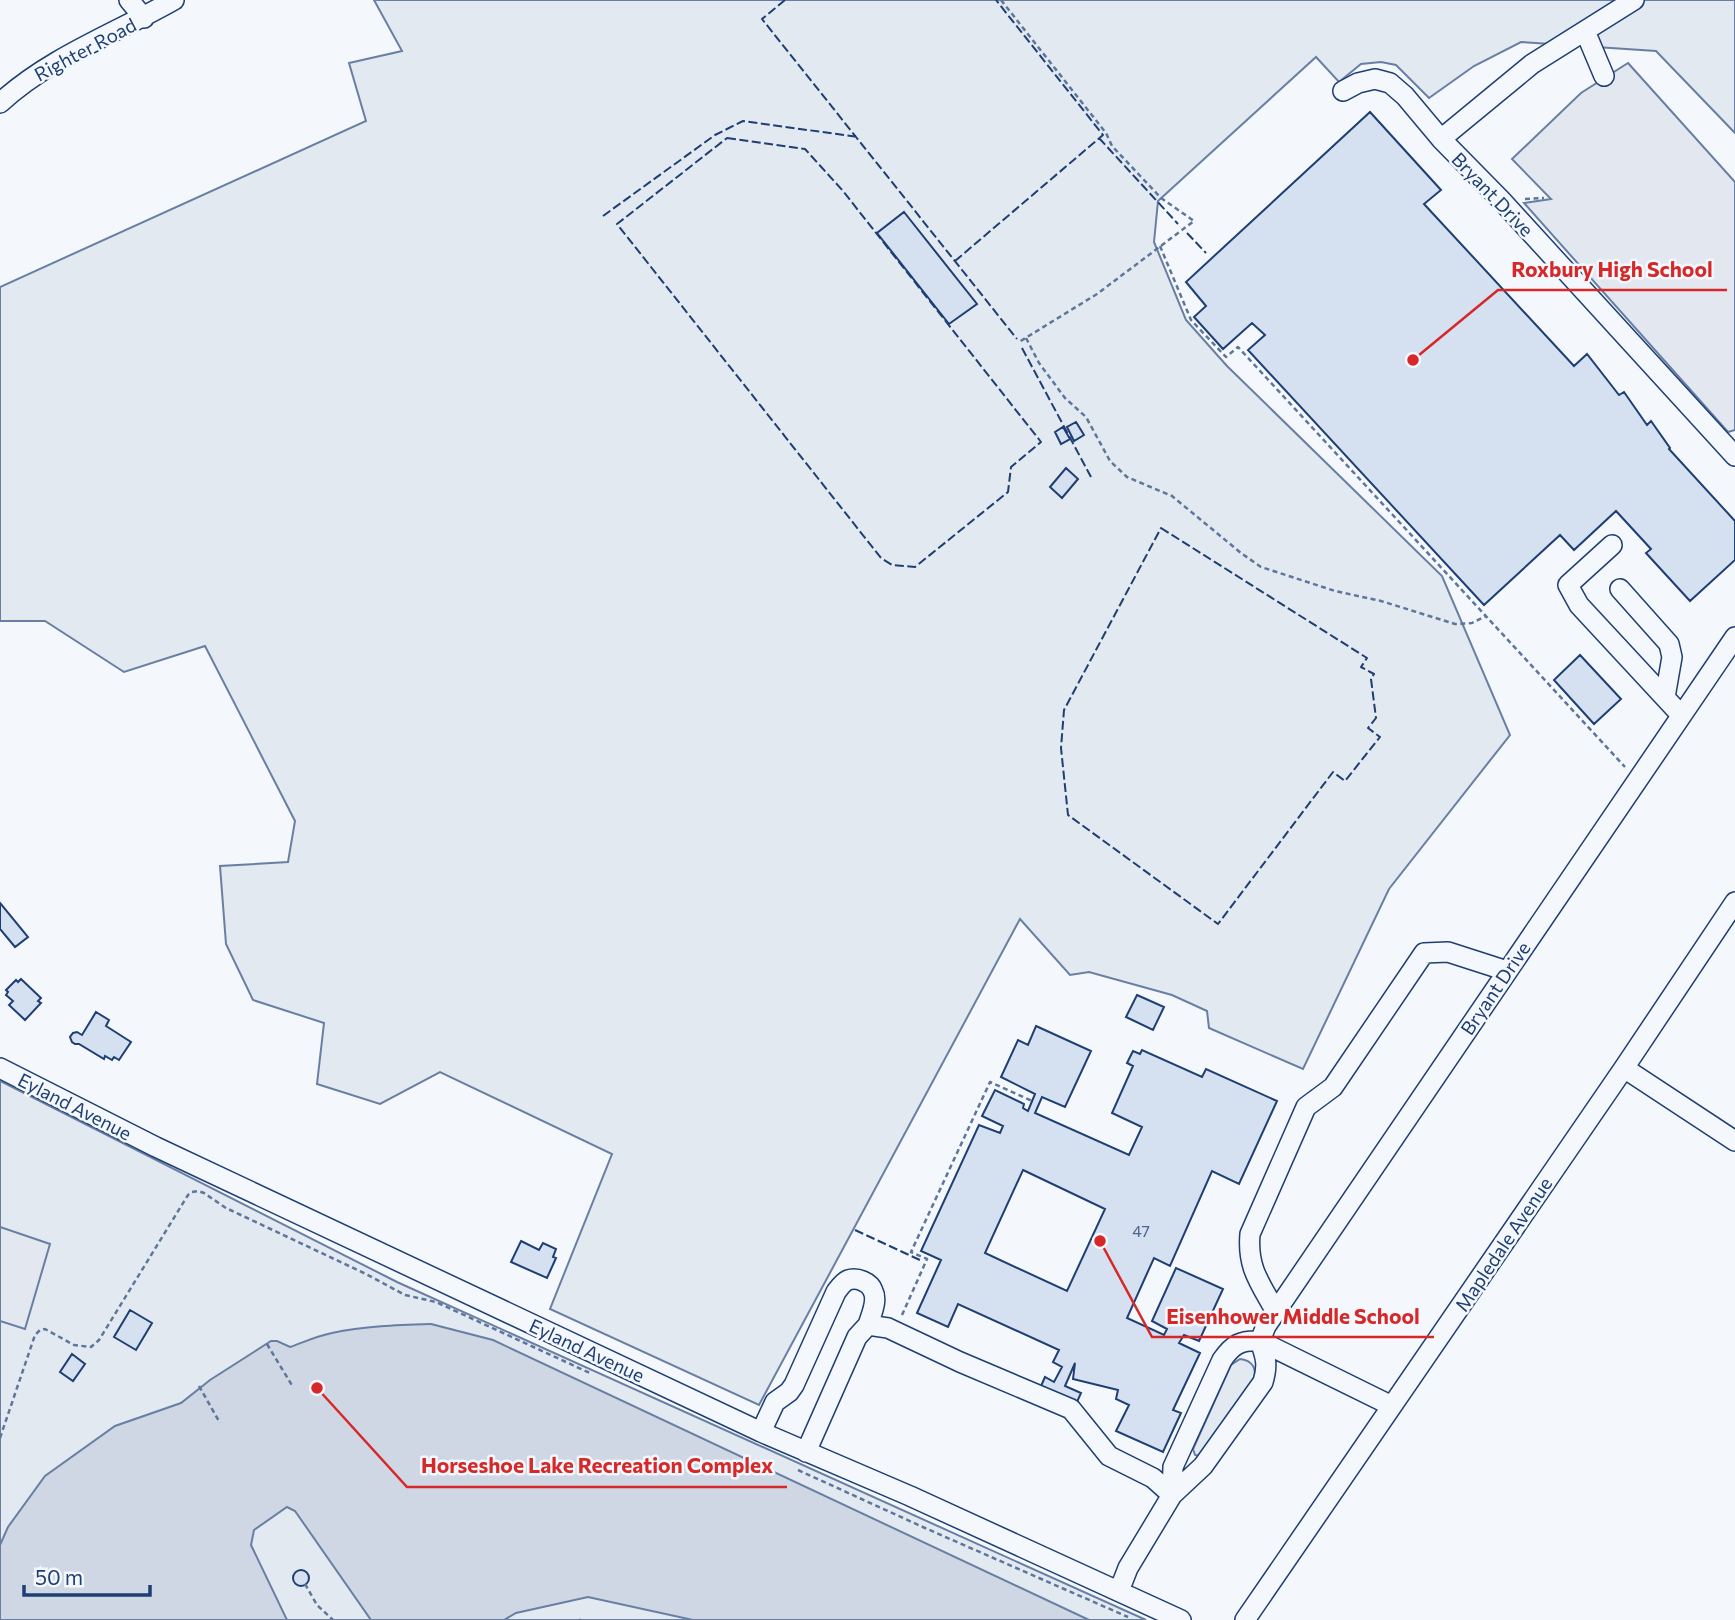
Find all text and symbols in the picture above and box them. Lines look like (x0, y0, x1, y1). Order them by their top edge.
street label: Righter Road (30, 13, 140, 85)
street label: Bryant Drive (1447, 147, 1539, 241)
callout: Roxbury High School (1498, 248, 1727, 290)
text: Roxbury High School (1511, 256, 1713, 281)
street label: Bryant Drive (1455, 937, 1535, 1039)
street label: Eyland Avenue (14, 1068, 136, 1144)
street label: Mapledale Avenue (1450, 1173, 1556, 1315)
house number: 47 (1132, 1221, 1150, 1240)
callout: Eisenhower Middle School (1152, 1295, 1434, 1337)
text: Eisenhower Middle School (1166, 1303, 1420, 1328)
street label: Eyland Avenue (526, 1313, 648, 1387)
callout: Horseshoe Lake Recreation Complex (407, 1445, 787, 1487)
text: Horseshoe Lake Recreation Complex (421, 1452, 773, 1477)
scale bar (24, 1554, 150, 1598)
text: 50 m (35, 1564, 83, 1589)

